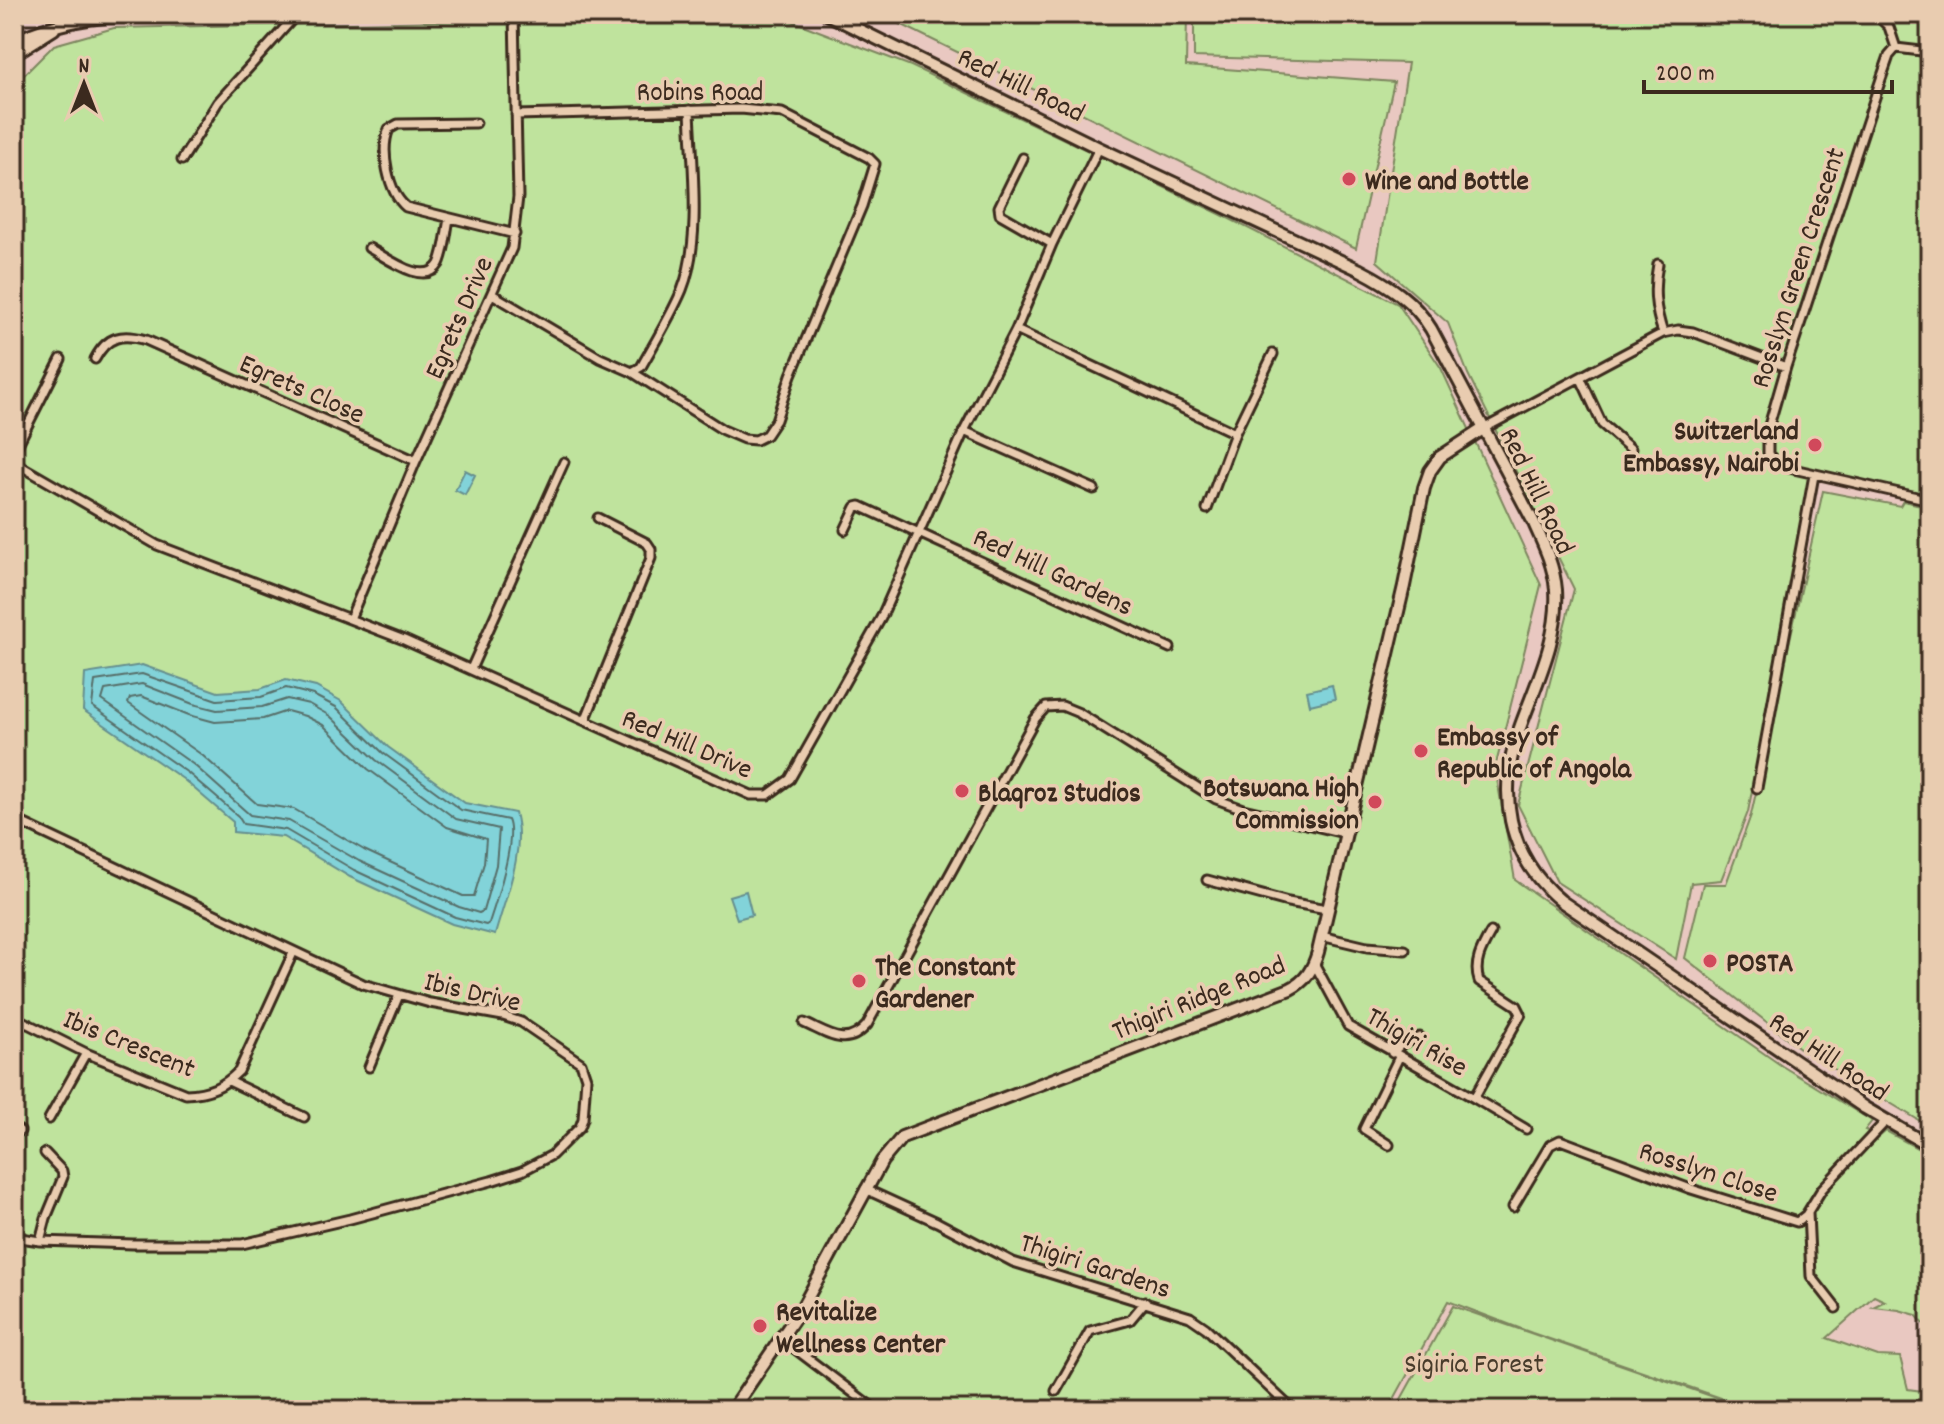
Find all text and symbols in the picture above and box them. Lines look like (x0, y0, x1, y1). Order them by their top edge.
street label: Red Hill Road (949, 39, 1090, 136)
north arrow (44, 44, 124, 124)
scale bar (1644, 44, 1892, 94)
text: N (79, 52, 90, 83)
text: 200 m (1656, 58, 1715, 92)
street label: Robins Road (637, 75, 763, 115)
street label: Rosslyn Green Crescent (1743, 143, 1859, 394)
place label: Wine and Bottle (1365, 164, 1529, 204)
marker: Wine and Bottle (1340, 170, 1358, 188)
street label: Egrets Drive (417, 251, 506, 387)
street label: Egrets Close (232, 346, 370, 437)
place label: Switzerland Embassy, Nairobi (1623, 414, 1799, 486)
street label: Red Hill Road (1486, 422, 1583, 563)
marker: Switzerland Embassy, Nairobi (1806, 436, 1824, 454)
street label: Red Hill Gardens (965, 520, 1139, 629)
street label: Red Hill Drive (614, 701, 758, 792)
place label: Embassy of Republic of Angola (1437, 720, 1632, 792)
marker: Embassy of Republic of Angola (1412, 742, 1430, 760)
place label: Botswana High Commission (1203, 771, 1359, 843)
place label: Blaqroz Studios (978, 776, 1141, 816)
marker: Blaqroz Studios (953, 782, 971, 800)
marker: Botswana High Commission (1366, 793, 1384, 811)
place label: POSTA (1726, 946, 1794, 986)
street label: Thigiri Ridge Road (1107, 948, 1293, 1054)
place label: The Constant Gardener (875, 950, 1016, 1022)
marker: POSTA (1701, 952, 1719, 970)
street label: Ibis Drive (420, 964, 524, 1025)
marker: The Constant Gardener (850, 972, 868, 990)
street label: Thigiri Rise (1357, 999, 1474, 1089)
street label: Ibis Crescent (56, 1002, 200, 1091)
street label: Red Hill Road (1759, 1004, 1895, 1114)
street label: Rosslyn Close (1633, 1133, 1782, 1216)
street label: Thigiri Gardens (1014, 1226, 1175, 1312)
place label: Revitalize Wellness Center (776, 1295, 946, 1367)
marker: Revitalize Wellness Center (751, 1317, 769, 1335)
park label: Sigiria Forest (1404, 1347, 1544, 1387)

